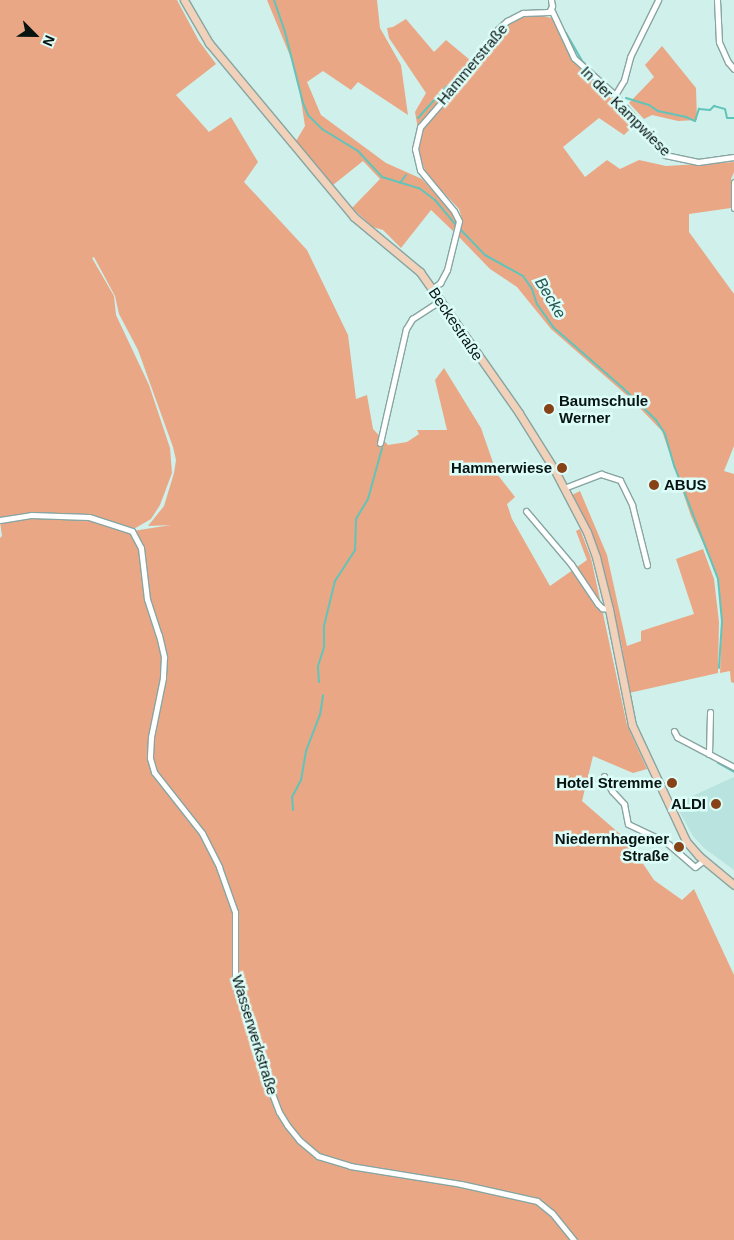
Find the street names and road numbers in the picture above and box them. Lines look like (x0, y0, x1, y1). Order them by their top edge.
street label: Hammerstraße (433, 20, 511, 108)
street label: In der Kampwiese (577, 62, 675, 160)
street label: Beckestraße (425, 284, 487, 364)
street label: Wasserwerkstraße (228, 973, 282, 1097)

